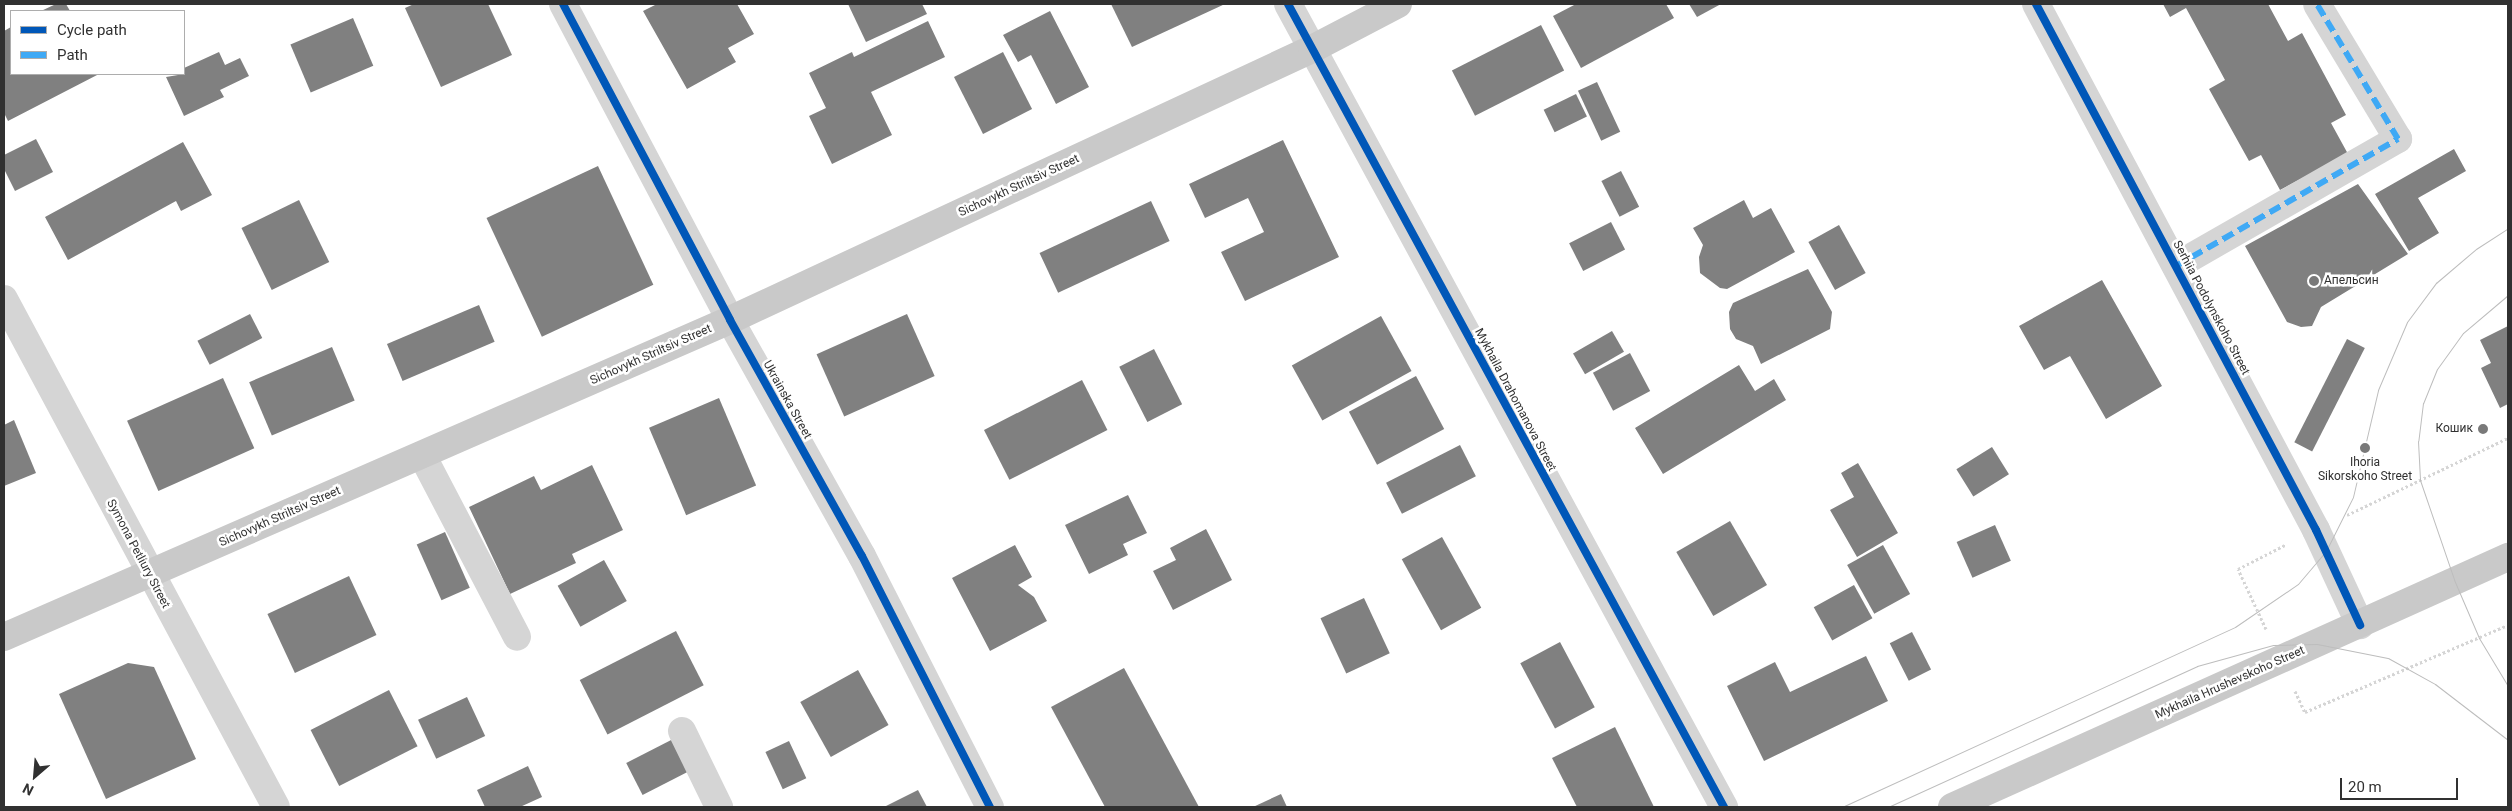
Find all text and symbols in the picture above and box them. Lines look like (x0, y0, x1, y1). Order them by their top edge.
legend (10, 10, 185, 75)
text: Cycle path (57, 21, 127, 39)
text: Path (57, 46, 88, 64)
street label: Sichovykh Striltsiv Street (956, 152, 1082, 220)
street label: Serhiia Podolynskoho Street (2169, 238, 2253, 378)
place label: Апельсин (2324, 274, 2379, 288)
marker: Апельсин (2308, 275, 2320, 287)
street label: Sichovykh Striltsiv Street (588, 322, 714, 388)
street label: Mykhaila Drahomanova Street (1471, 326, 1559, 474)
street label: Ukrainska Street (760, 358, 814, 442)
place label: Кошик (2435, 422, 2473, 436)
marker: Кошик (2477, 423, 2489, 435)
marker: Ihoria Sikorskoho Street (2359, 442, 2371, 454)
place label: Ihoria Sikorskoho Street (2318, 456, 2412, 484)
street label: Sichovykh Striltsiv Street (217, 484, 343, 550)
street label: Symona Petliury Street (103, 497, 173, 611)
street label: Mykhaila Hrushevskoho Street (2153, 643, 2307, 723)
north arrow (10, 751, 60, 801)
scale bar (2342, 768, 2460, 800)
text: 20 m (2348, 778, 2382, 796)
text: N (20, 780, 36, 799)

